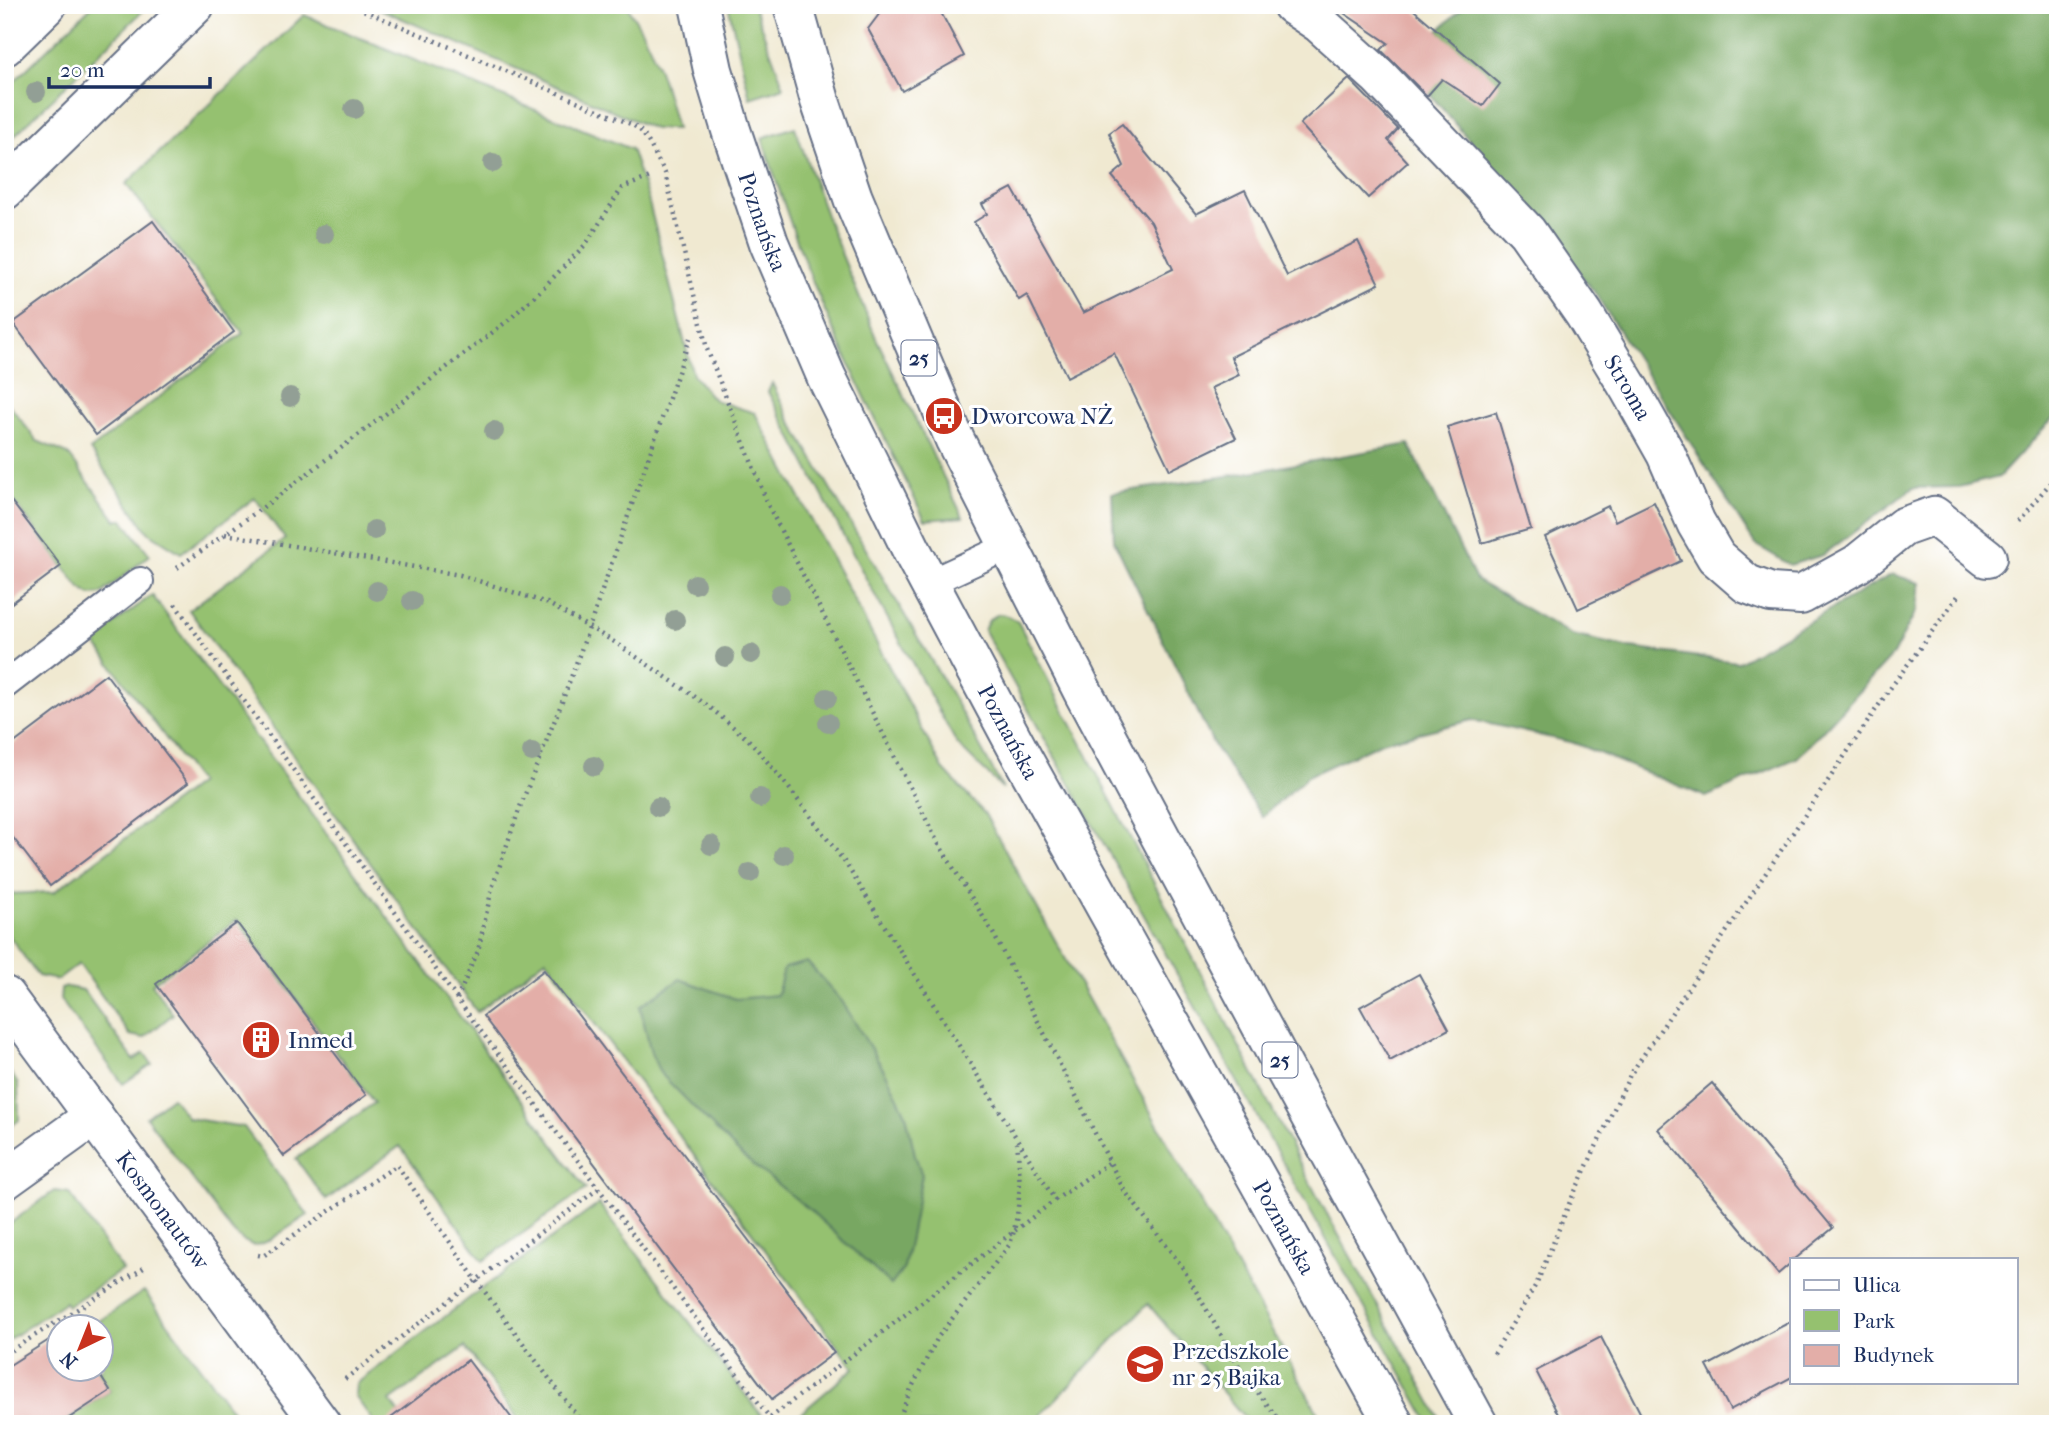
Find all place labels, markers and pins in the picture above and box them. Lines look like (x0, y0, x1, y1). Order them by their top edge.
bus stop icon: Dworcowa NŻ (923, 395, 965, 437)
place label: Dworcowa NŻ (971, 403, 1114, 430)
building icon: Inmed (240, 1019, 282, 1061)
place label: Inmed (288, 1027, 354, 1054)
place label: Przedszkole nr 25 Bajka (1172, 1338, 1289, 1391)
school or university icon: Przedszkole nr 25 Bajka (1124, 1343, 1166, 1385)

